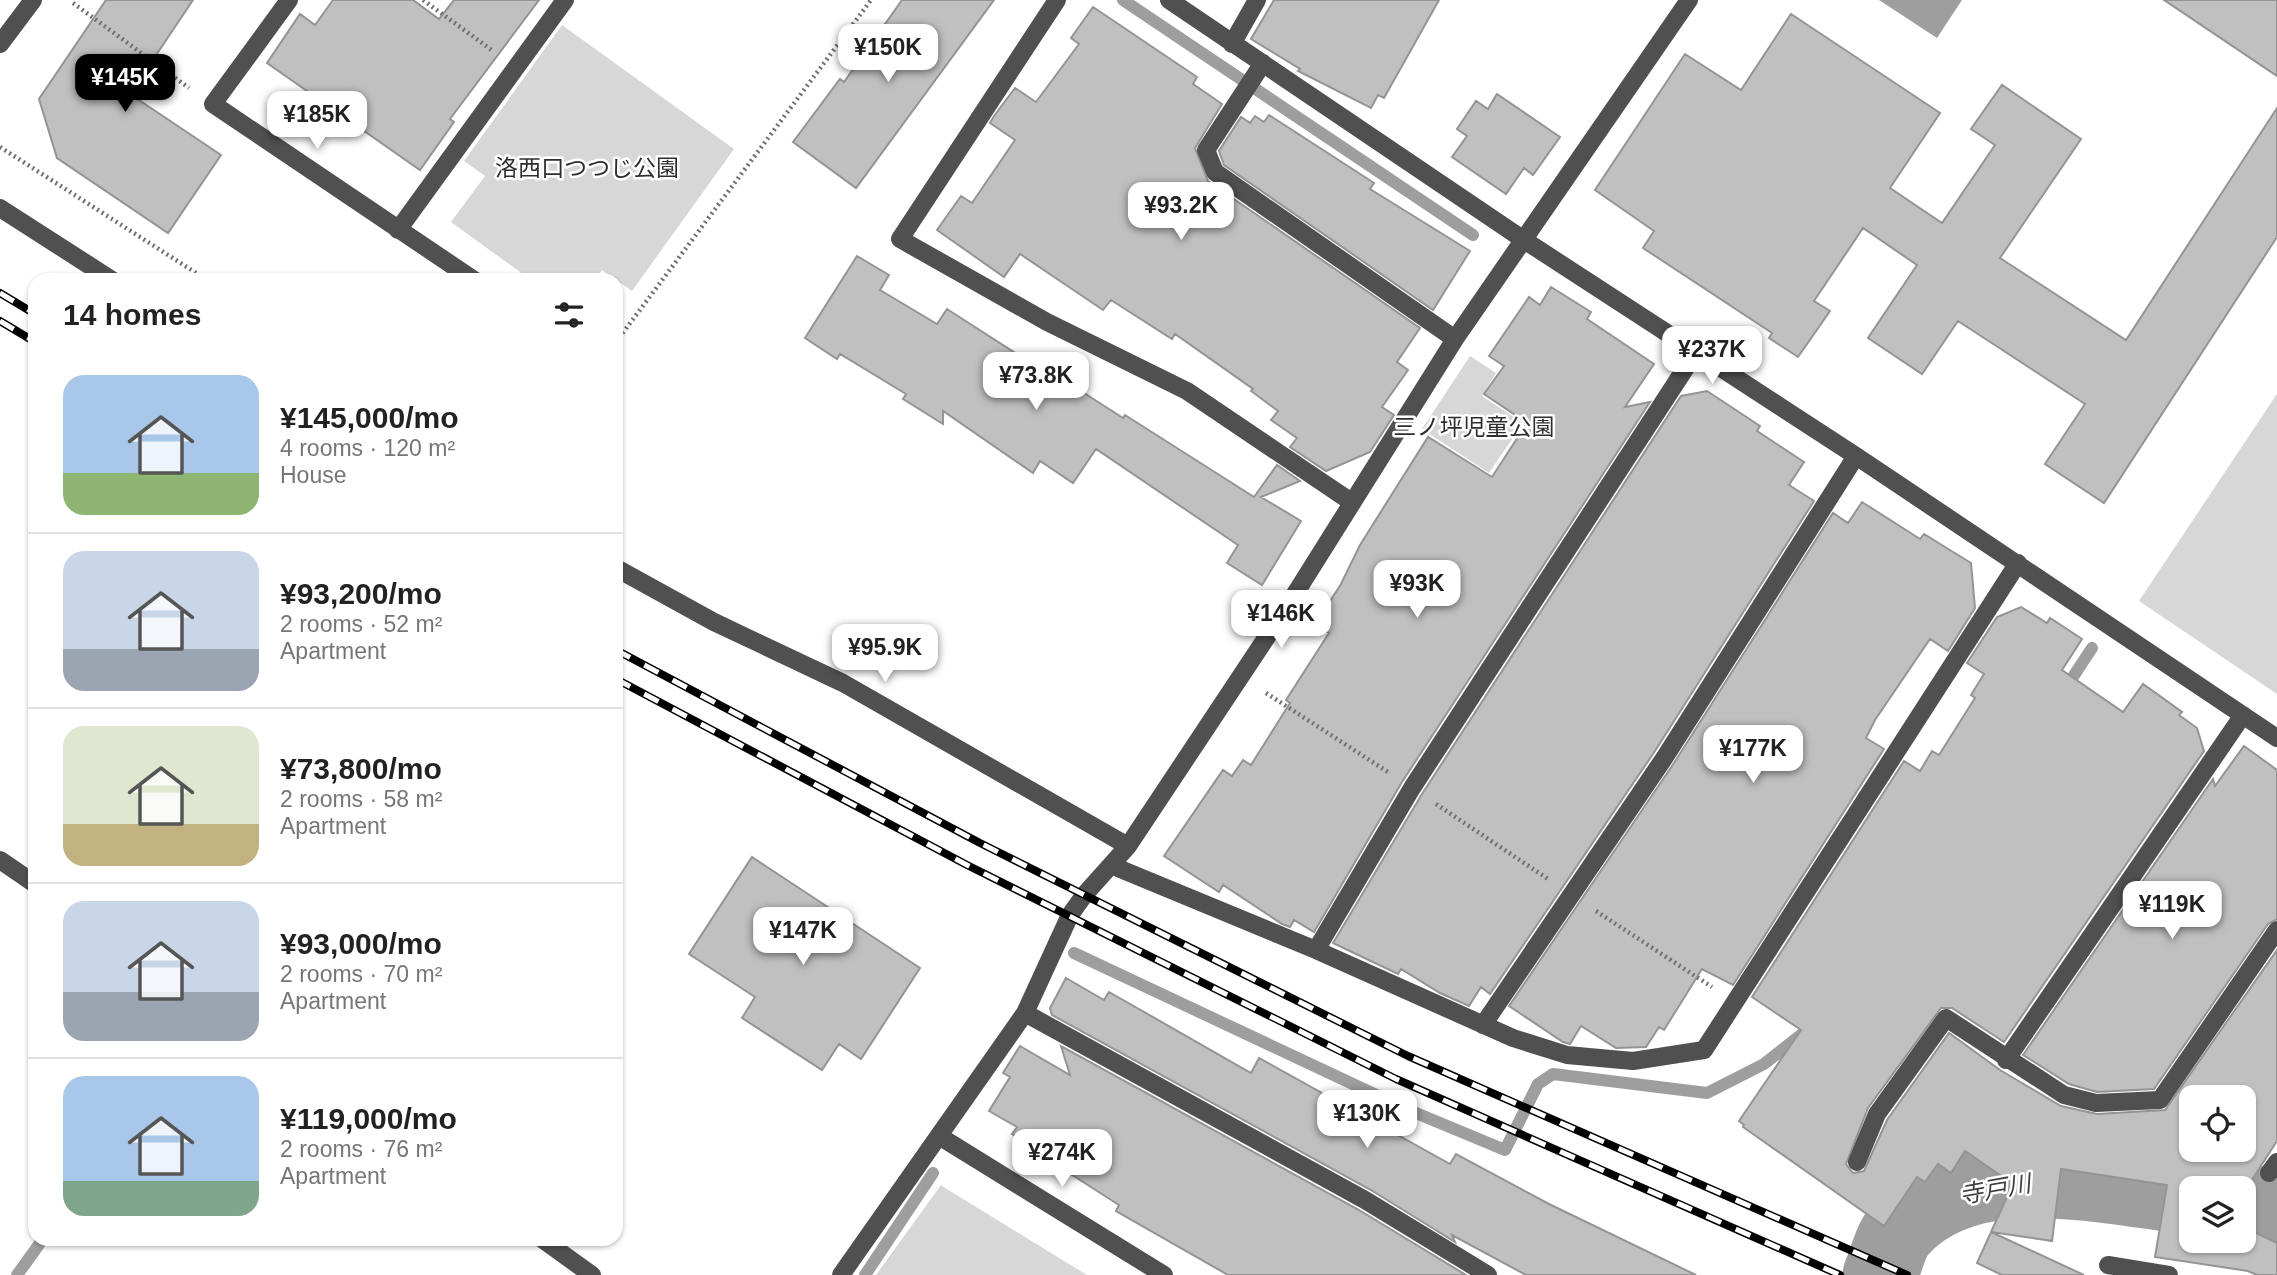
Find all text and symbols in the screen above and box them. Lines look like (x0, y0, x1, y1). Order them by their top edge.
pin: ¥150K (839, 24, 937, 84)
text: ¥150K (854, 34, 922, 60)
pin: ¥145K (76, 54, 174, 114)
text: ¥145K (91, 64, 159, 90)
pin: ¥185K (268, 92, 366, 151)
text: ¥185K (283, 101, 351, 127)
park label: 洛西口つつじ公園 (495, 155, 679, 181)
pin: ¥93.2K (1124, 182, 1238, 242)
text: ¥93.2K (1144, 192, 1218, 218)
icon: filters (550, 296, 588, 334)
text: 14 homes (63, 298, 201, 331)
pin: ¥237K (1663, 326, 1761, 386)
text: ¥237K (1678, 336, 1746, 362)
pin: ¥73.8K (979, 352, 1093, 412)
text: ¥73.8K (999, 362, 1073, 388)
text: ¥145,000/mo (280, 401, 458, 434)
icon: home (119, 403, 203, 487)
park label: 三ノ坪児童公園 (1394, 414, 1555, 440)
text: 4 rooms · 120 m² (280, 435, 455, 461)
text: House (280, 462, 346, 488)
pin: ¥93K (1376, 560, 1458, 620)
text: ¥93K (1390, 570, 1444, 596)
text: ¥93,200/mo (280, 577, 442, 610)
icon: home (119, 579, 203, 663)
pin: ¥146K (1232, 590, 1330, 650)
text: ¥146K (1247, 600, 1315, 626)
text: 2 rooms · 52 m² (280, 611, 442, 637)
pin: ¥95.9K (828, 624, 942, 684)
text: ¥95.9K (848, 634, 922, 660)
text: Apartment (280, 638, 386, 664)
pin: ¥177K (1704, 726, 1802, 785)
text: ¥177K (1719, 735, 1787, 761)
text: ¥73,800/mo (280, 752, 442, 785)
icon: home (119, 754, 203, 838)
text: 2 rooms · 58 m² (280, 786, 442, 812)
text: Apartment (280, 813, 386, 839)
pin: ¥119K (2123, 881, 2221, 941)
text: ¥119K (2139, 891, 2205, 917)
pin: ¥147K (754, 908, 852, 967)
text: ¥147K (769, 917, 837, 943)
text: ¥93,000/mo (280, 927, 442, 960)
icon: home (119, 929, 203, 1013)
text: 2 rooms · 70 m² (280, 961, 442, 987)
text: Apartment (280, 988, 386, 1014)
map controls (2179, 1085, 2256, 1253)
button: locate (2179, 1085, 2256, 1162)
pin: ¥130K (1318, 1090, 1416, 1150)
text: ¥130K (1333, 1100, 1401, 1126)
text: ¥119,000/mo (280, 1102, 457, 1135)
icon: home (119, 1104, 203, 1188)
pin: ¥274K (1013, 1130, 1111, 1189)
text: 2 rooms · 76 m² (280, 1136, 442, 1162)
text: ¥274K (1028, 1139, 1096, 1165)
text: Apartment (280, 1163, 386, 1189)
water label: 寺戸川 (1957, 1169, 2036, 1209)
button: layers (2179, 1176, 2256, 1253)

